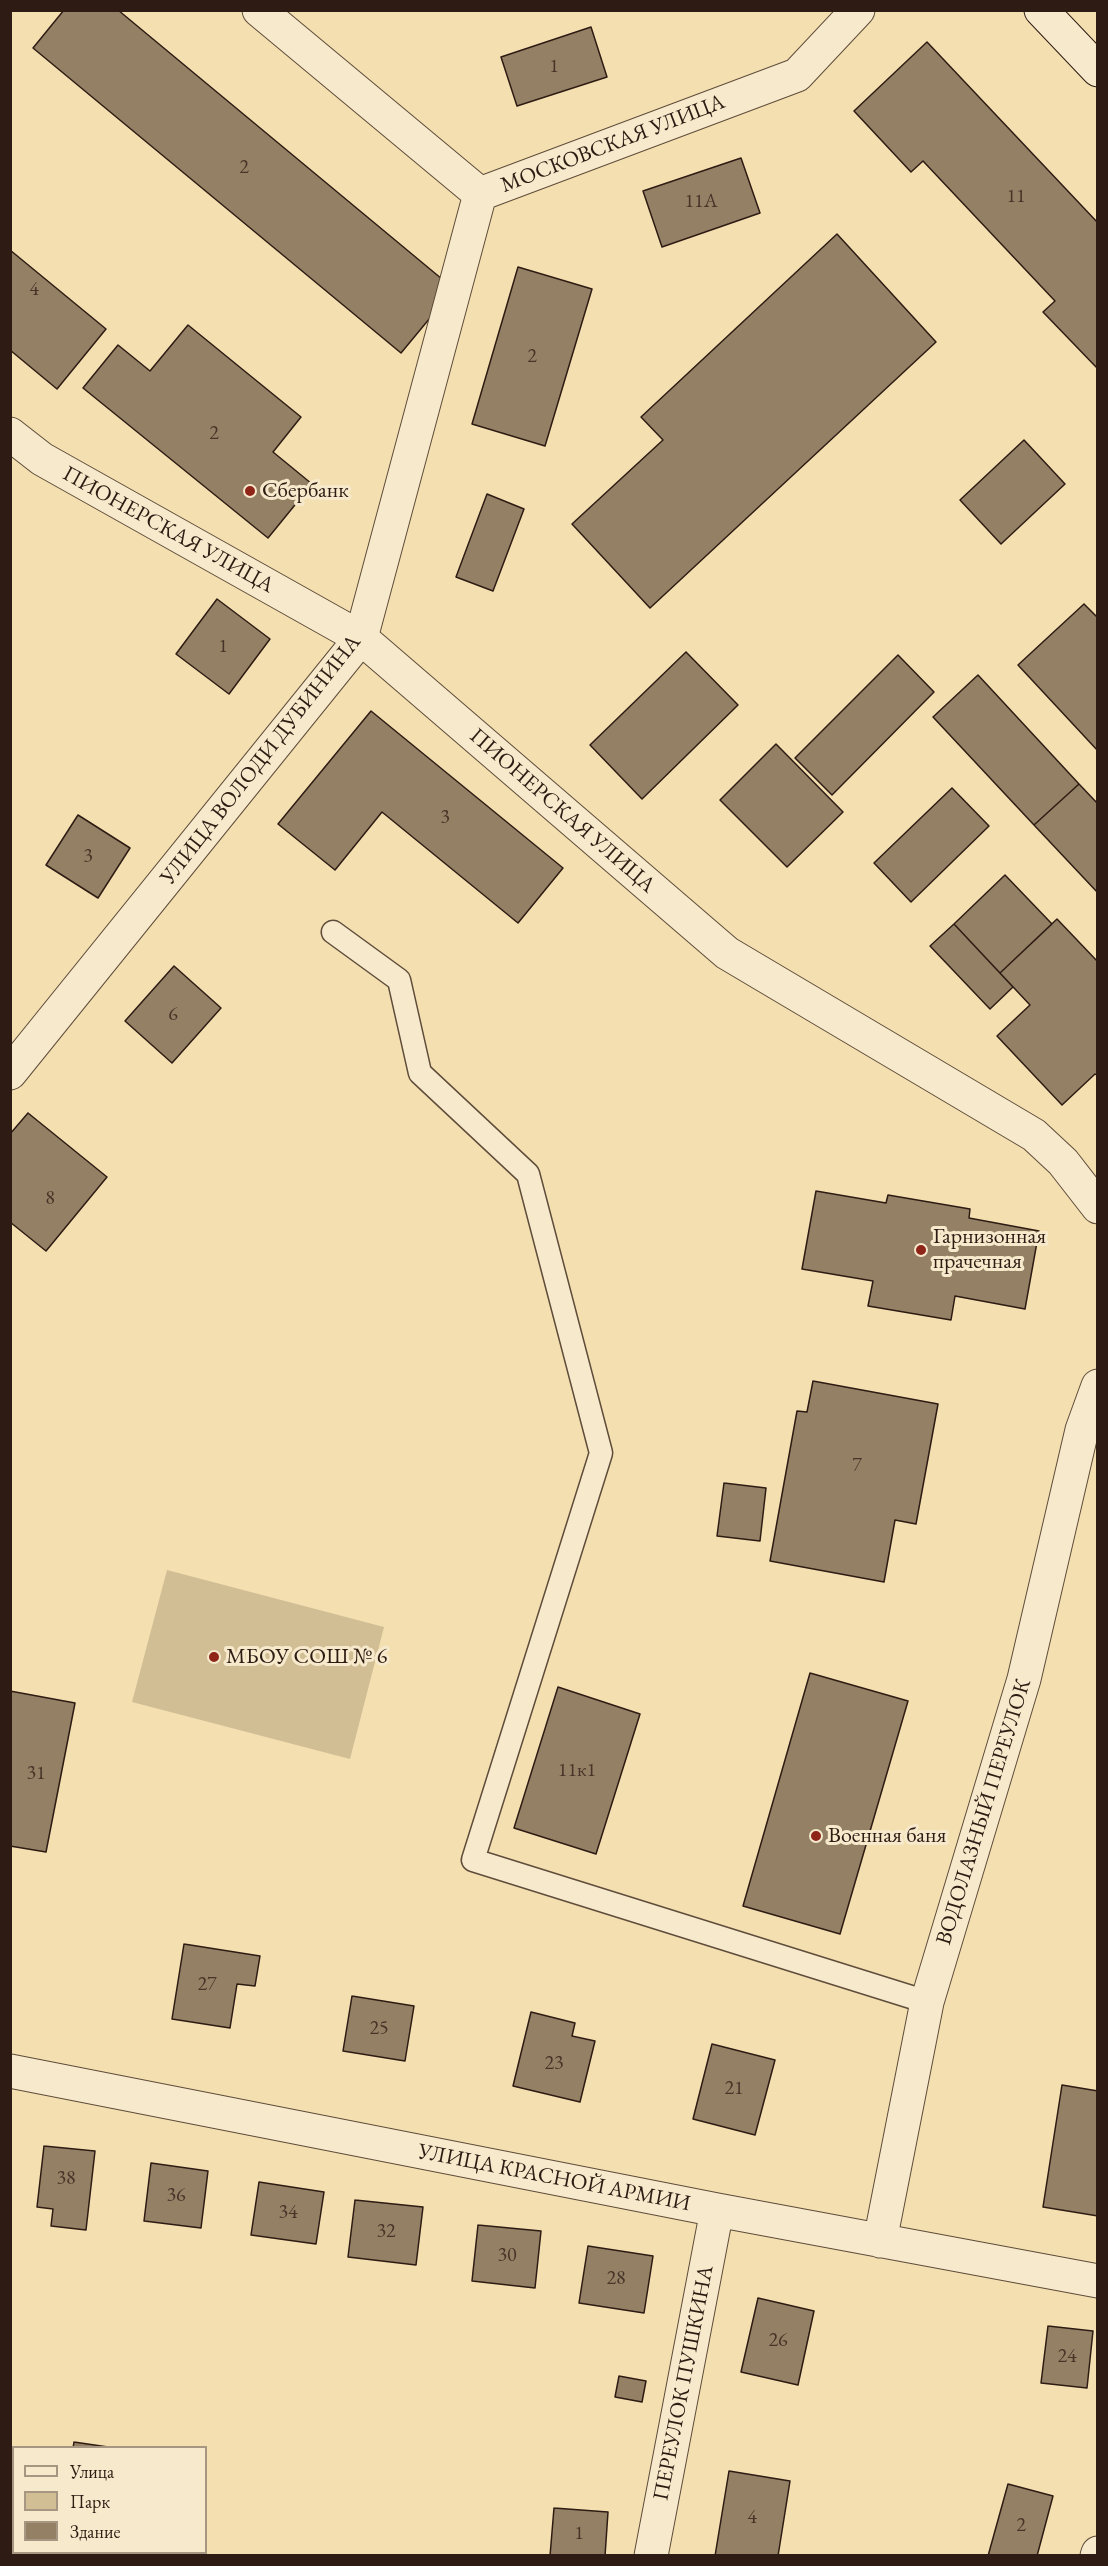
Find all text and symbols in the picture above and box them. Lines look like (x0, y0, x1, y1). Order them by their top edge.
house number: 1 (549, 55, 559, 79)
street label: МОСКОВСКАЯ УЛИЦА (497, 89, 729, 199)
house number: 2 (239, 156, 249, 180)
house number: 11 (1006, 185, 1026, 209)
house number: 11А (684, 190, 718, 214)
house number: 4 (29, 278, 39, 302)
house number: 2 (527, 345, 537, 369)
house number: 2 (209, 422, 219, 446)
street label: ПИОНЕРСКАЯ УЛИЦА (58, 461, 278, 599)
place label: Сбербанк (262, 478, 349, 504)
marker: Сбербанк (243, 484, 257, 498)
street label: УЛИЦА ВОЛОДИ ДУБИНИНА (155, 630, 367, 890)
house number: 1 (218, 635, 228, 659)
street label: ПИОНЕРСКАЯ УЛИЦА (464, 723, 660, 899)
house number: 3 (440, 806, 450, 830)
house number: 3 (83, 845, 93, 869)
house number: 6 (168, 1003, 178, 1027)
house number: 8 (45, 1187, 55, 1211)
place label: Гарнизонная прачечная (933, 1224, 1046, 1276)
marker: Гарнизонная прачечная (914, 1243, 928, 1257)
house number: 7 (852, 1454, 862, 1478)
place label: МБОУ СОШ № 6 (226, 1644, 387, 1670)
marker: МБОУ СОШ № 6 (207, 1650, 221, 1664)
street label: ВОДОЛАЗНЫЙ ПЕРЕУЛОК (931, 1676, 1037, 1948)
house number: 11к1 (558, 1759, 596, 1783)
house number: 31 (26, 1762, 46, 1786)
place label: Военная баня (828, 1823, 946, 1849)
marker: Военная баня (809, 1829, 823, 1843)
house number: 27 (197, 1973, 217, 1997)
house number: 25 (369, 2017, 389, 2041)
house number: 23 (544, 2052, 564, 2076)
house number: 21 (724, 2077, 744, 2101)
street label: УЛИЦА КРАСНОЙ АРМИИ (416, 2139, 692, 2217)
house number: 38 (56, 2167, 76, 2191)
house number: 36 (166, 2184, 186, 2208)
house number: 34 (278, 2201, 298, 2225)
house number: 32 (376, 2220, 396, 2244)
house number: 30 (497, 2244, 517, 2268)
street label: ПЕРЕУЛОК ПУШКИНА (648, 2263, 720, 2503)
house number: 28 (606, 2267, 626, 2291)
house number: 26 (768, 2329, 788, 2353)
house number: 24 (1057, 2345, 1077, 2369)
legend (12, 2446, 207, 2554)
text: Улица (70, 2460, 114, 2483)
text: Парк (70, 2490, 110, 2513)
house number: 4 (747, 2506, 757, 2530)
house number: 2 (1016, 2514, 1026, 2538)
text: Здание (70, 2520, 120, 2543)
house number: 1 (574, 2522, 584, 2546)

